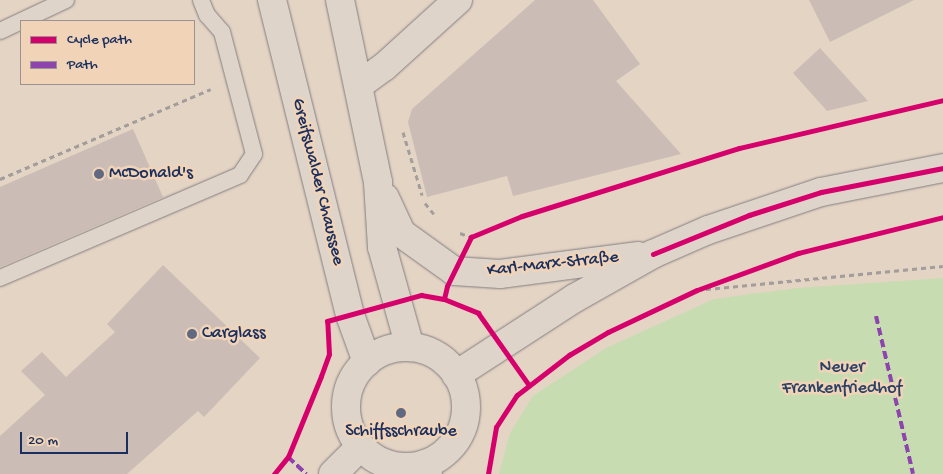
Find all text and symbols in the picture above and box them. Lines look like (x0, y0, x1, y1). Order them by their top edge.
legend (20, 20, 195, 85)
text: Cycle path (67, 31, 132, 49)
text: Path (67, 56, 98, 74)
street label: Greifswalder Chaussee (286, 96, 348, 268)
place label: McDonald's (109, 163, 193, 185)
marker: McDonald's (93, 168, 105, 180)
street label: Karl-Marx-Straße (486, 247, 620, 283)
place label: Carglass (202, 323, 266, 345)
marker: Carglass (186, 328, 198, 340)
park label: Neuer Frankenfriedhof (782, 358, 902, 400)
marker: Schiffsschraube (395, 407, 407, 419)
place label: Schiffsschraube (345, 421, 457, 443)
scale bar (22, 422, 130, 454)
text: 20 m (28, 432, 58, 450)

